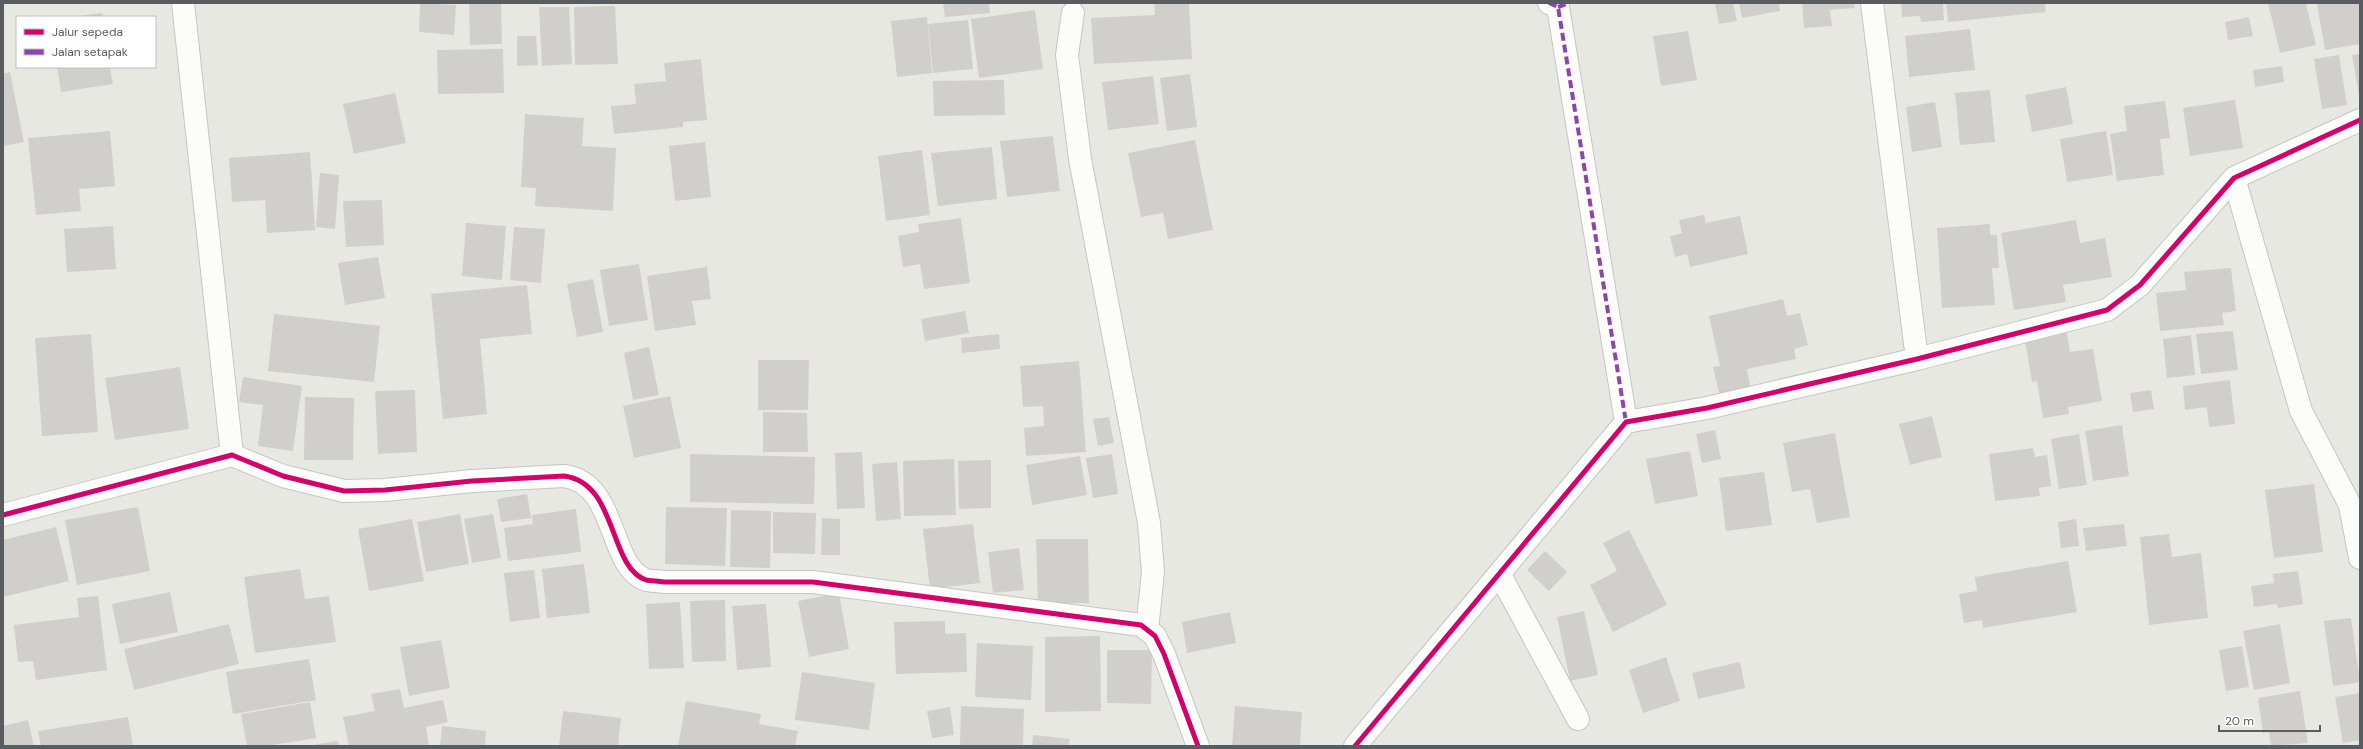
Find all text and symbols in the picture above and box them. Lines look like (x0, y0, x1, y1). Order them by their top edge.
legend (16, 16, 156, 68)
text: Jalur sepeda (52, 24, 123, 40)
text: Jalan setapak (52, 44, 128, 60)
scale bar (2219, 707, 2320, 733)
text: 20 m (2225, 713, 2254, 729)

